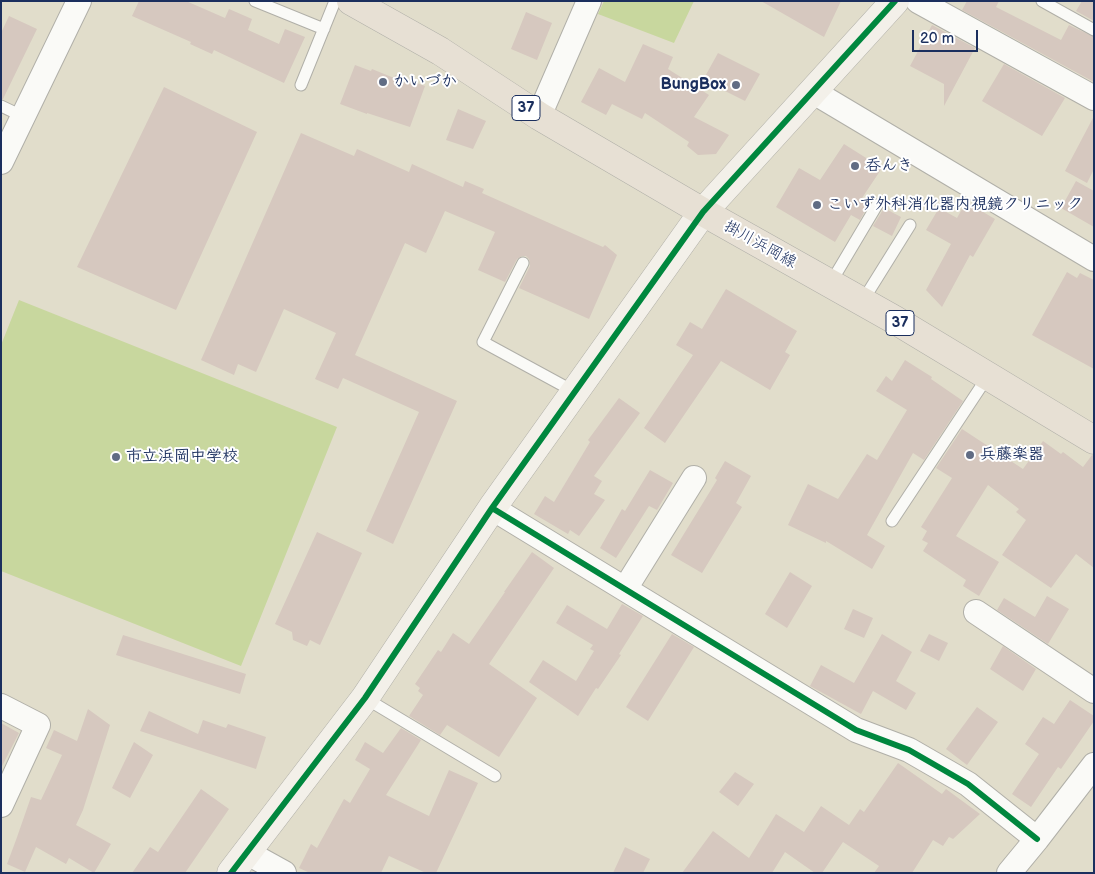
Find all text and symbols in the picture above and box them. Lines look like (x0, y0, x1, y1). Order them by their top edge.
scale bar (915, 20, 981, 52)
text: 20 m (920, 29, 954, 48)
place label: かいづか (393, 72, 457, 92)
place label: BungBox (660, 75, 726, 95)
marker: かいづか (377, 76, 389, 88)
marker: BungBox (730, 79, 742, 91)
road number: 37 (512, 96, 540, 120)
place label: 呑んき (865, 156, 913, 176)
marker: 呑んき (849, 160, 861, 172)
place label: こいず外科消化器内視鏡クリニック (827, 195, 1083, 215)
marker: こいず外科消化器内視鏡クリニック (811, 199, 823, 211)
street label: 掛川浜岡線 (720, 217, 800, 273)
road number: 37 (886, 310, 914, 336)
place label: 兵藤楽器 (980, 445, 1044, 465)
place label: 市立浜岡中学校 (126, 447, 238, 467)
marker: 兵藤楽器 (964, 449, 976, 461)
marker: 市立浜岡中学校 (110, 451, 122, 463)

